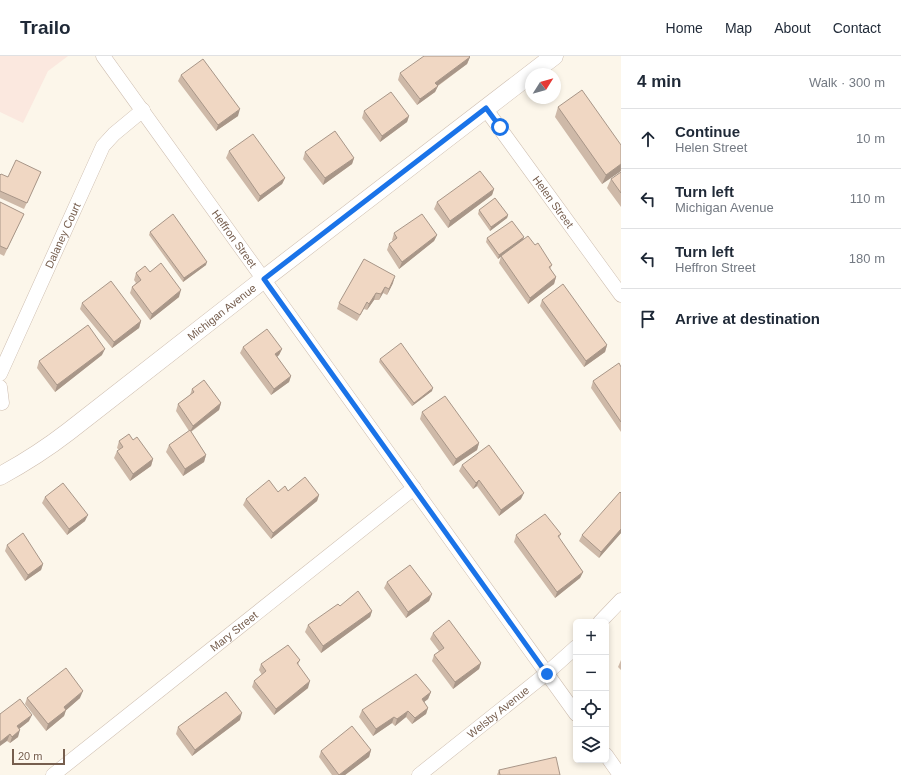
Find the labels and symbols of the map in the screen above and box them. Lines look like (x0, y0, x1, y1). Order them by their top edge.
north arrow (525, 68, 561, 104)
route start (491, 118, 509, 136)
street label: Helen Street (530, 174, 576, 230)
street label: Dalaney Court (43, 201, 83, 270)
street label: Heffron Street (210, 207, 259, 270)
street label: Michigan Avenue (185, 282, 258, 343)
street label: Mary Street (208, 609, 260, 654)
route end (538, 665, 556, 683)
street label: Welsby Avenue (465, 684, 531, 740)
scale bar (12, 747, 65, 766)

